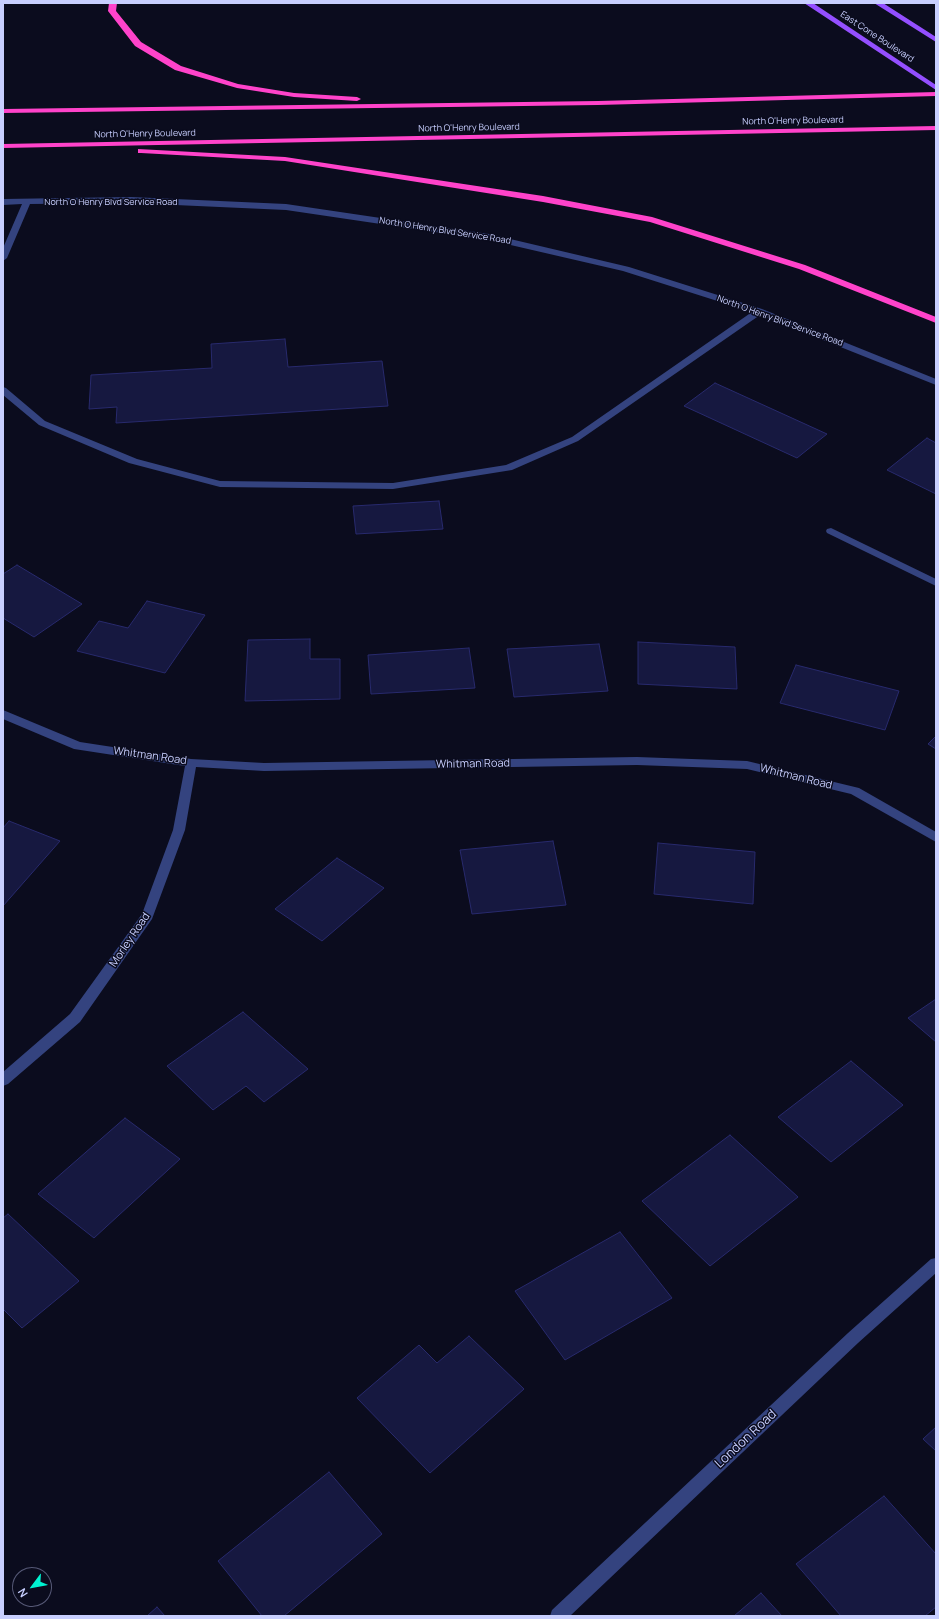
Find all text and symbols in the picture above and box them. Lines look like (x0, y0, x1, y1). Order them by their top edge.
street label: East Cone Boulevard (838, 9, 916, 65)
street label: North O'Henry Boulevard (742, 115, 844, 127)
street label: North O'Henry Boulevard (418, 122, 520, 134)
street label: North O'Henry Boulevard (94, 128, 196, 140)
street label: North O Henry Blvd Service Road (44, 197, 178, 207)
street label: North O Henry Blvd Service Road (378, 215, 512, 247)
street label: North O Henry Blvd Service Road (716, 293, 844, 349)
street label: Whitman Road (112, 744, 188, 768)
street label: Whitman Road (436, 757, 510, 771)
street label: Whitman Road (758, 762, 834, 792)
street label: Morley Road (107, 910, 153, 970)
street label: London Road (712, 1407, 780, 1471)
north arrow (12, 1567, 52, 1607)
text: N (14, 1586, 31, 1600)

